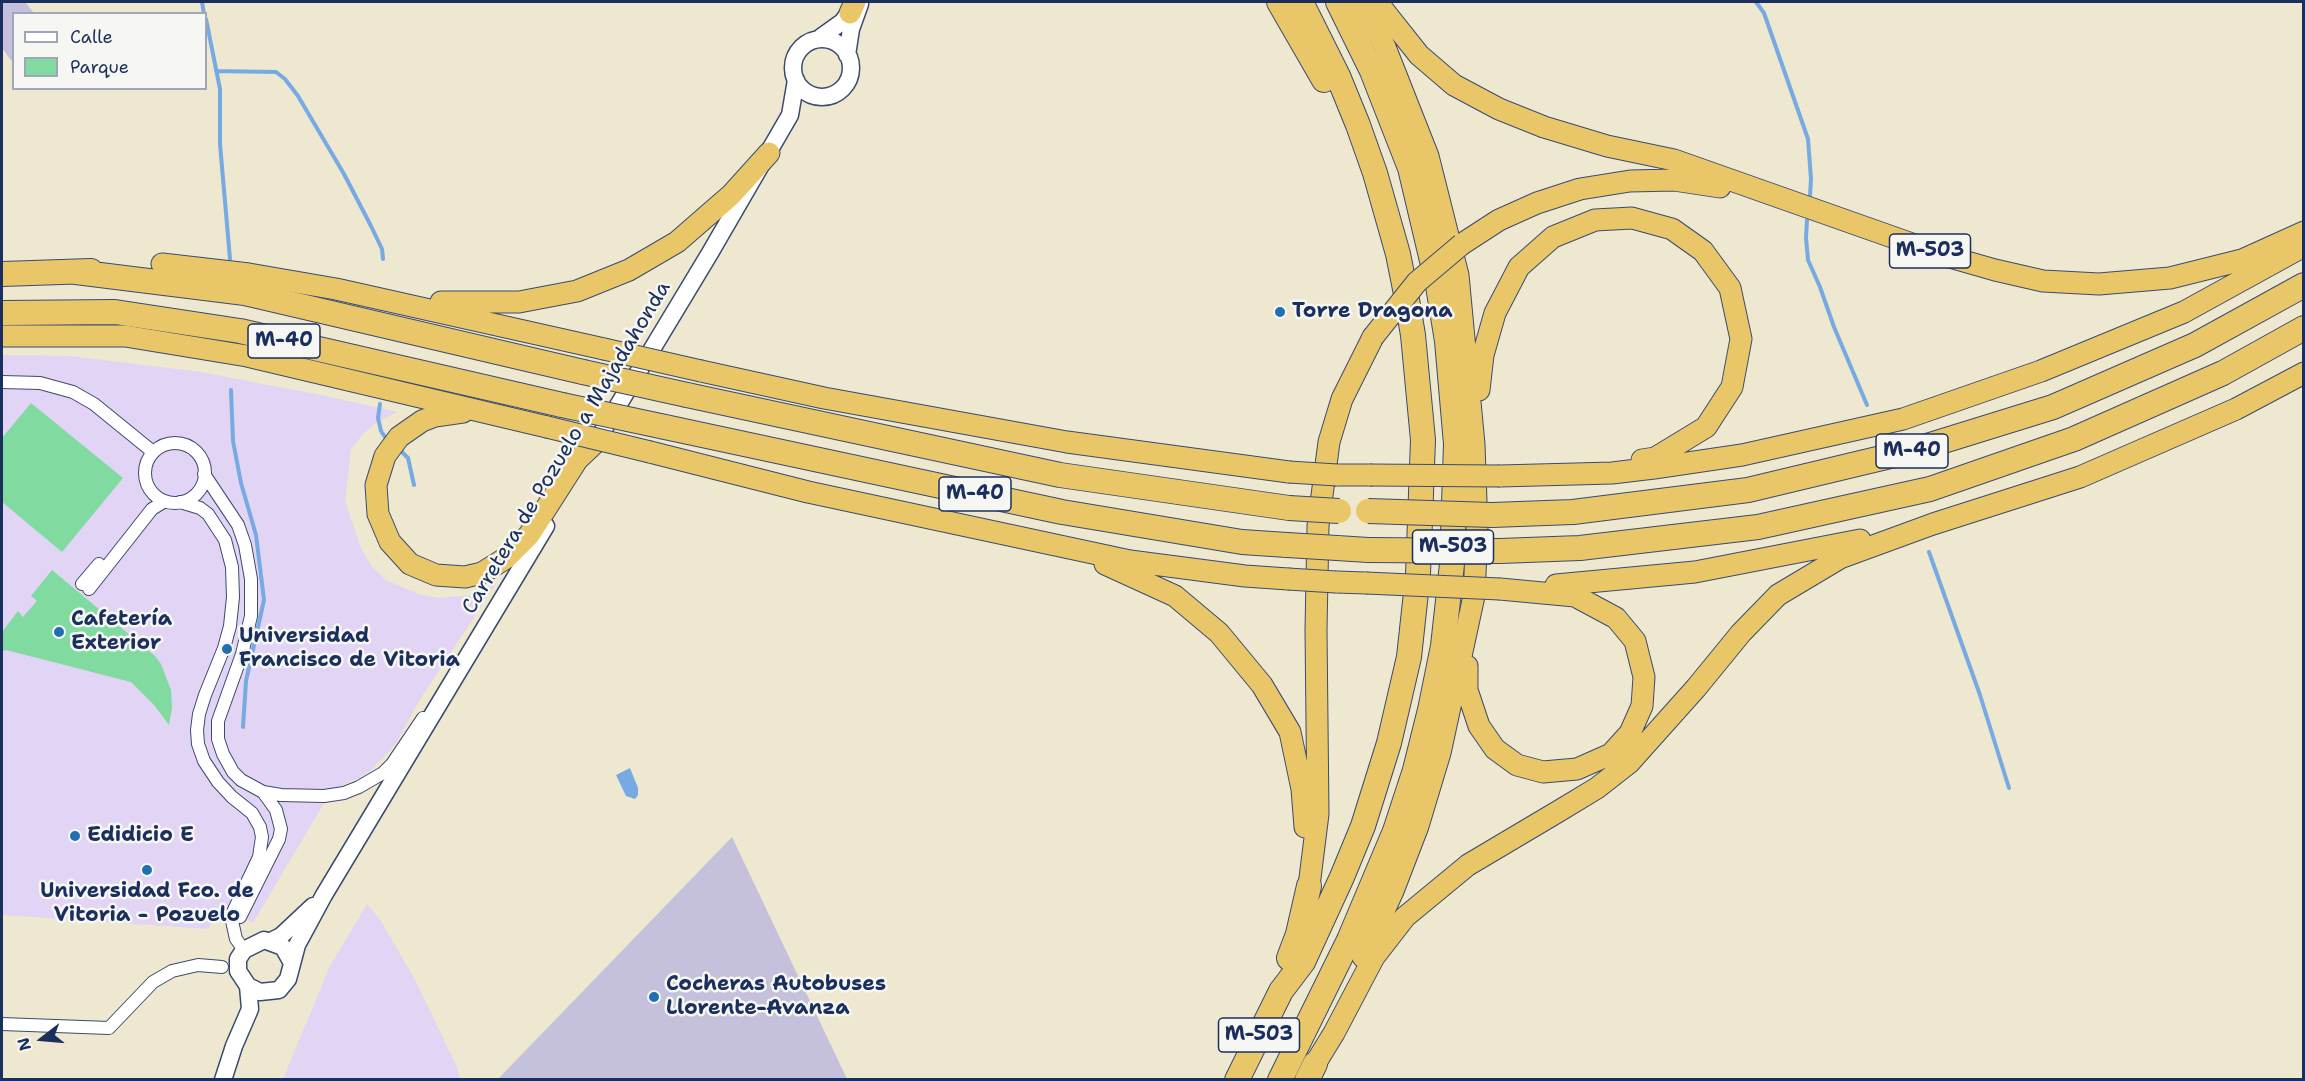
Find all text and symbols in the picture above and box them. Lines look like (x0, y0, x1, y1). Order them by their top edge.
legend (12, 12, 207, 90)
text: Calle (70, 25, 113, 49)
text: Parque (70, 55, 129, 79)
road number: M-503 (1890, 234, 1970, 268)
street label: Carretera de Pozuelo a Majadahonda (457, 277, 677, 619)
place label: Torre Dragona (1292, 299, 1453, 325)
marker: Torre Dragona (1273, 305, 1287, 319)
road number: M-40 (248, 324, 320, 358)
road number: M-40 (1876, 434, 1948, 468)
road number: M-40 (939, 477, 1011, 511)
road number: M-503 (1412, 530, 1494, 564)
place label: Cafetería Exterior (71, 607, 172, 657)
place label: Universidad Francisco de Vitoria (239, 624, 460, 674)
marker: Cafetería Exterior (52, 625, 66, 639)
marker: Universidad Francisco de Vitoria (220, 642, 234, 656)
place label: Edidicio E (87, 823, 194, 849)
marker: Edidicio E (68, 829, 82, 843)
marker: Universidad Fco. de Vitoria - Pozuelo (140, 863, 154, 877)
place label: Universidad Fco. de Vitoria - Pozuelo (40, 879, 254, 929)
place label: Cocheras Autobuses Llorente-Avanza (666, 972, 886, 1022)
marker: Cocheras Autobuses Llorente-Avanza (647, 990, 661, 1004)
north arrow (12, 1009, 72, 1069)
road number: M-503 (1218, 1018, 1300, 1052)
text: N (12, 1035, 36, 1053)

